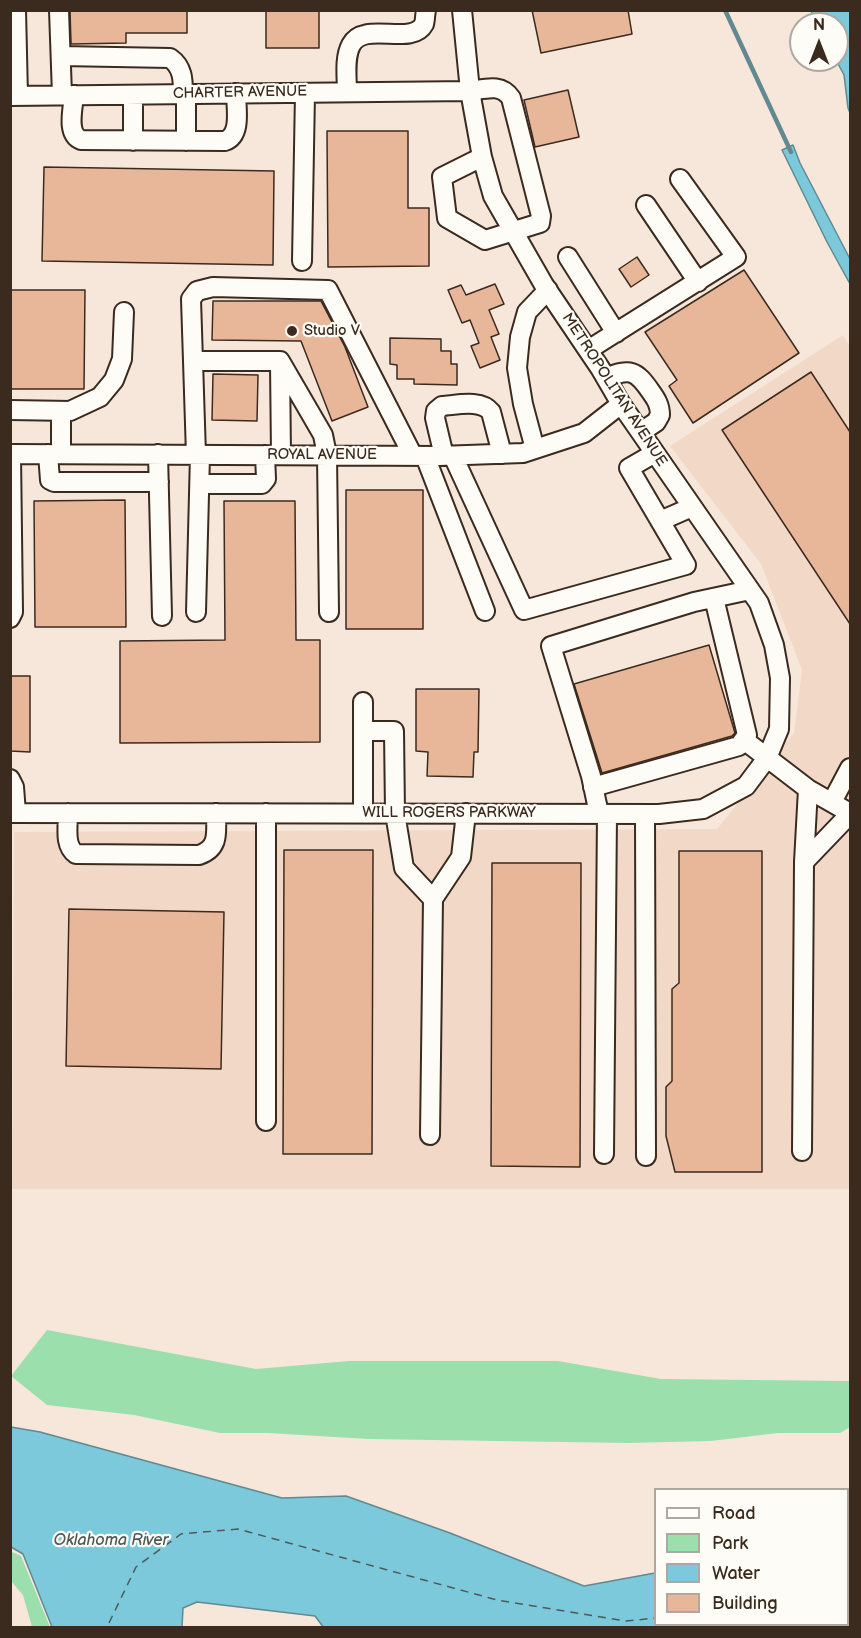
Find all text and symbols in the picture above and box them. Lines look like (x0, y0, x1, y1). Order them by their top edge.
north arrow (789, 12, 849, 72)
text: N (813, 16, 825, 35)
street label: CHARTER AVENUE (173, 83, 307, 103)
street label: METROPOLITAN AVENUE (558, 310, 670, 470)
place label: Studio V (304, 322, 360, 340)
marker: Studio V (285, 324, 299, 338)
street label: ROYAL AVENUE (267, 446, 377, 464)
street label: WILL ROGERS PARKWAY (362, 804, 536, 822)
legend (654, 1488, 849, 1626)
text: Road (712, 1503, 756, 1524)
water label: Oklahoma River (54, 1531, 168, 1551)
text: Park (712, 1533, 748, 1554)
text: Water (712, 1563, 760, 1584)
text: Building (712, 1593, 778, 1614)

